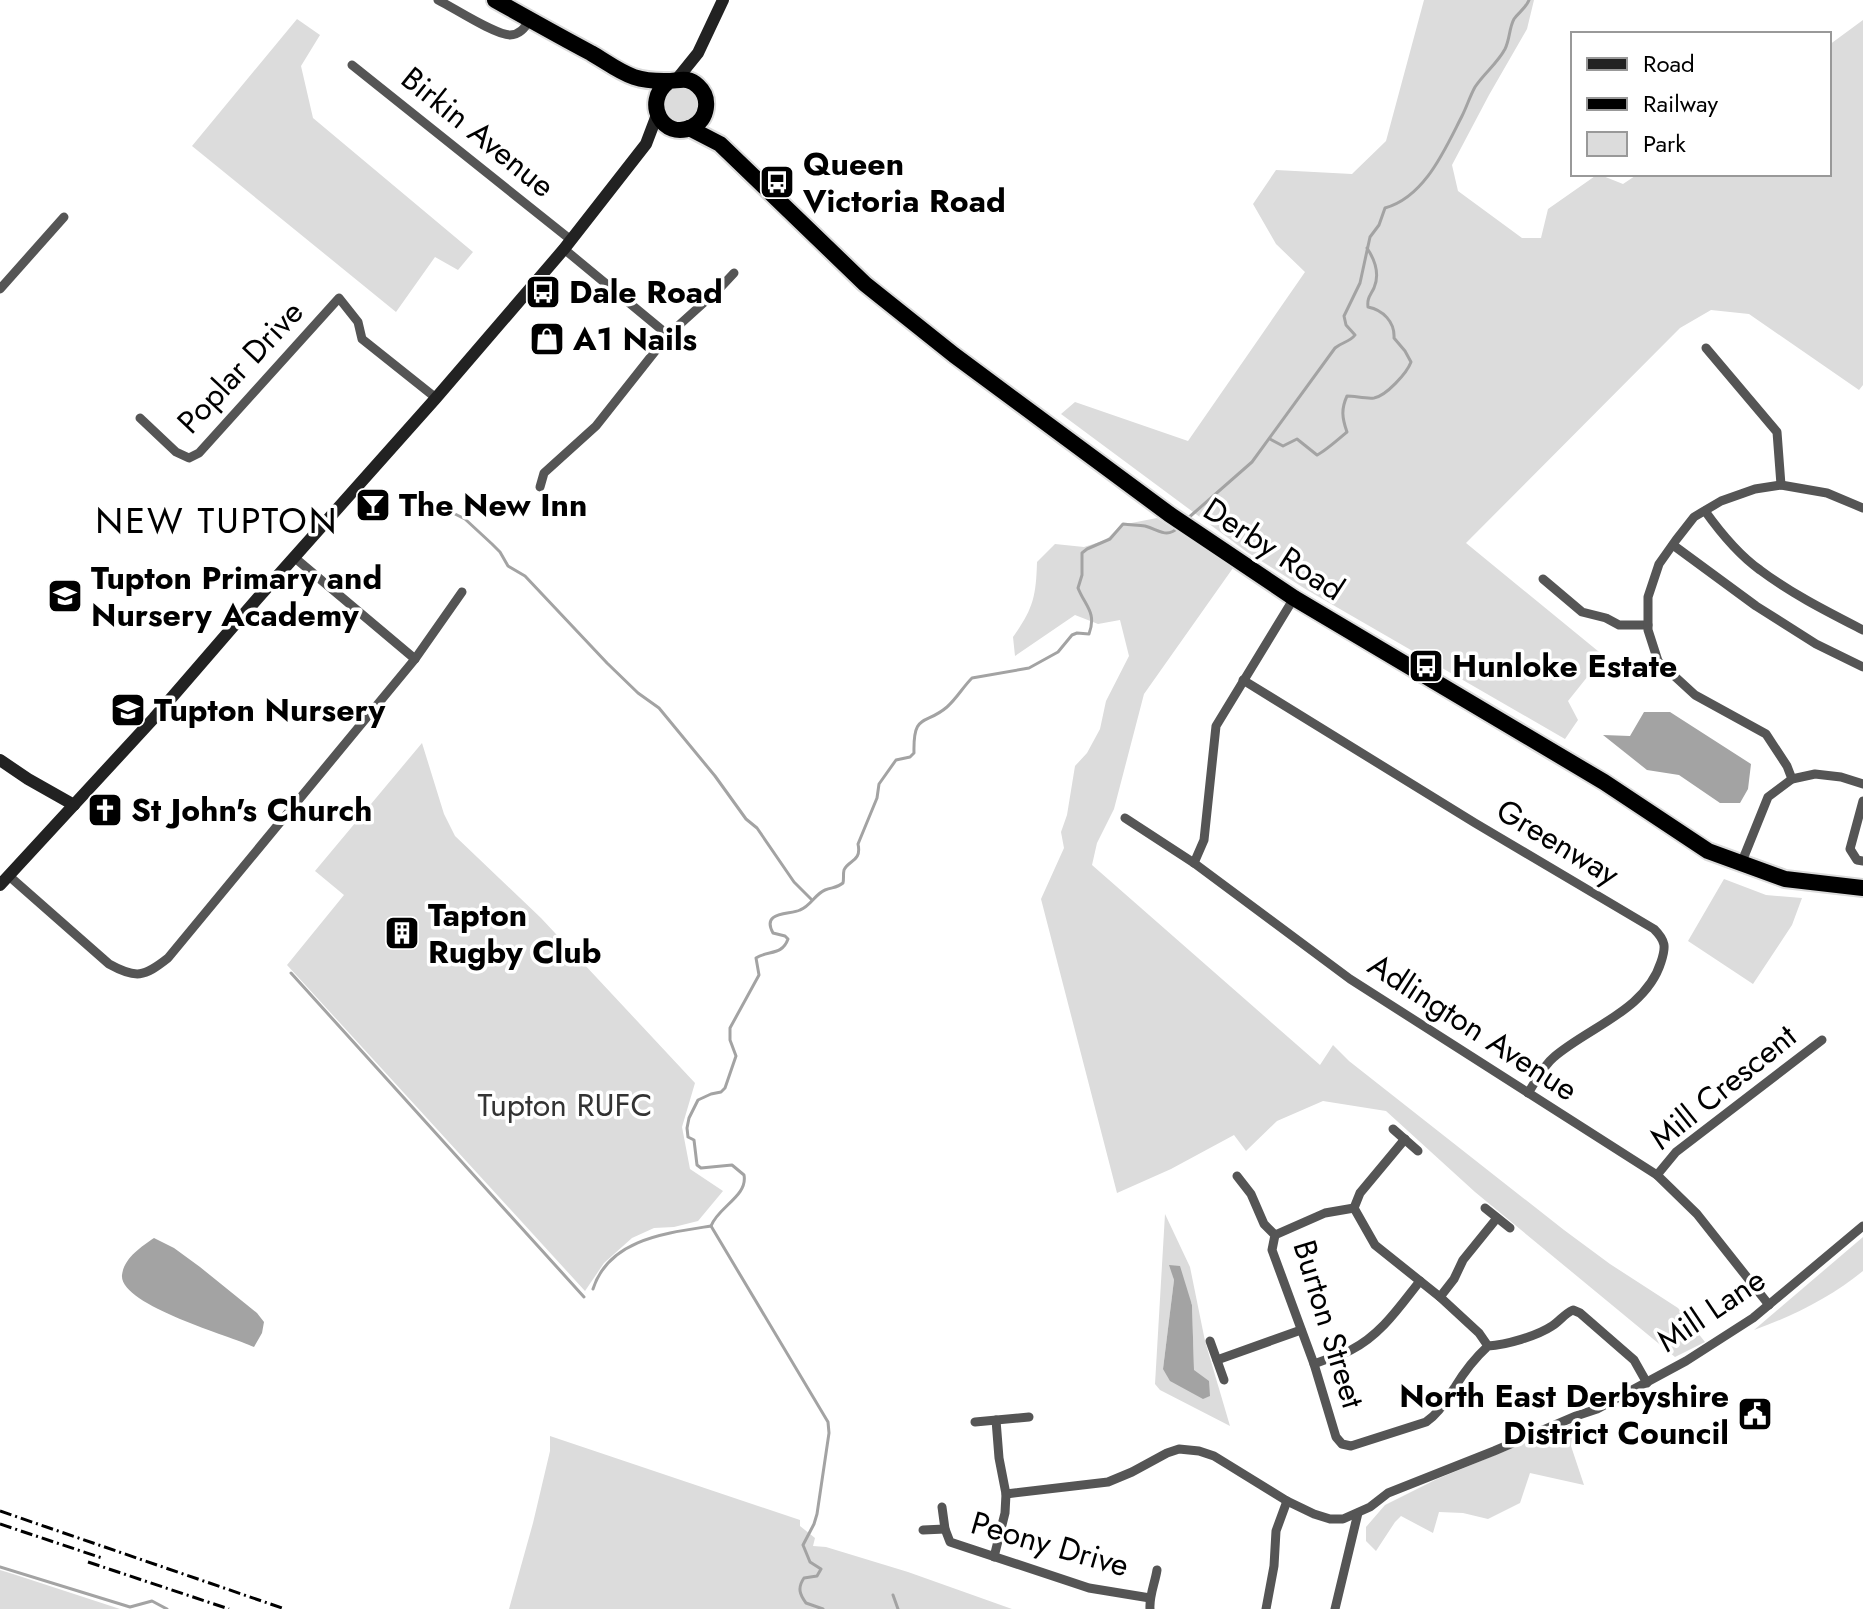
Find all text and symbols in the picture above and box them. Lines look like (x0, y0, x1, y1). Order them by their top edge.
legend (1571, 32, 1831, 176)
text: Road (1643, 46, 1695, 81)
street label: Birkin Avenue (391, 56, 565, 208)
text: Railway (1643, 86, 1718, 121)
text: Park (1643, 126, 1686, 161)
place label: Queen Victoria Road (802, 141, 1006, 224)
bus stop icon: Queen Victoria Road (758, 163, 796, 201)
place label: Dale Road (569, 269, 723, 315)
bus stop icon: Dale Road (524, 273, 562, 311)
street label: Poplar Drive (166, 290, 314, 444)
place label: A1 Nails (572, 316, 697, 362)
shop icon: A1 Nails (528, 320, 566, 358)
place label: The New Inn (399, 482, 587, 528)
bar icon: The New Inn (354, 486, 392, 524)
street label: Derby Road (1195, 486, 1353, 612)
district label: NEW TUPTON (95, 494, 339, 546)
place label: Tupton Primary and Nursery Academy (91, 555, 382, 638)
school or university icon: Tupton Primary and Nursery Academy (46, 577, 84, 615)
place label: Hunloke Estate (1452, 643, 1677, 689)
bus stop icon: Hunloke Estate (1407, 647, 1445, 685)
place label: Tupton Nursery (154, 687, 386, 733)
school or university icon: Tupton Nursery (109, 691, 147, 729)
place label: St John's Church (131, 787, 372, 833)
street label: Greenway (1488, 787, 1629, 897)
church icon: St John's Church (86, 791, 124, 829)
place label: Tapton Rugby Club (428, 892, 601, 975)
building icon: Tapton Rugby Club (383, 914, 421, 952)
street label: Adlington Avenue (1359, 942, 1587, 1112)
street label: Mill Crescent (1640, 1013, 1806, 1160)
park label: Tupton RUFC (478, 1082, 652, 1128)
street label: Burton Street (1282, 1234, 1376, 1414)
street label: Mill Lane (1648, 1257, 1774, 1363)
place label: North East Derbyshire District Council (1399, 1373, 1729, 1456)
public building icon: North East Derbyshire District Council (1736, 1395, 1774, 1433)
street label: Peony Drive (966, 1500, 1134, 1588)

